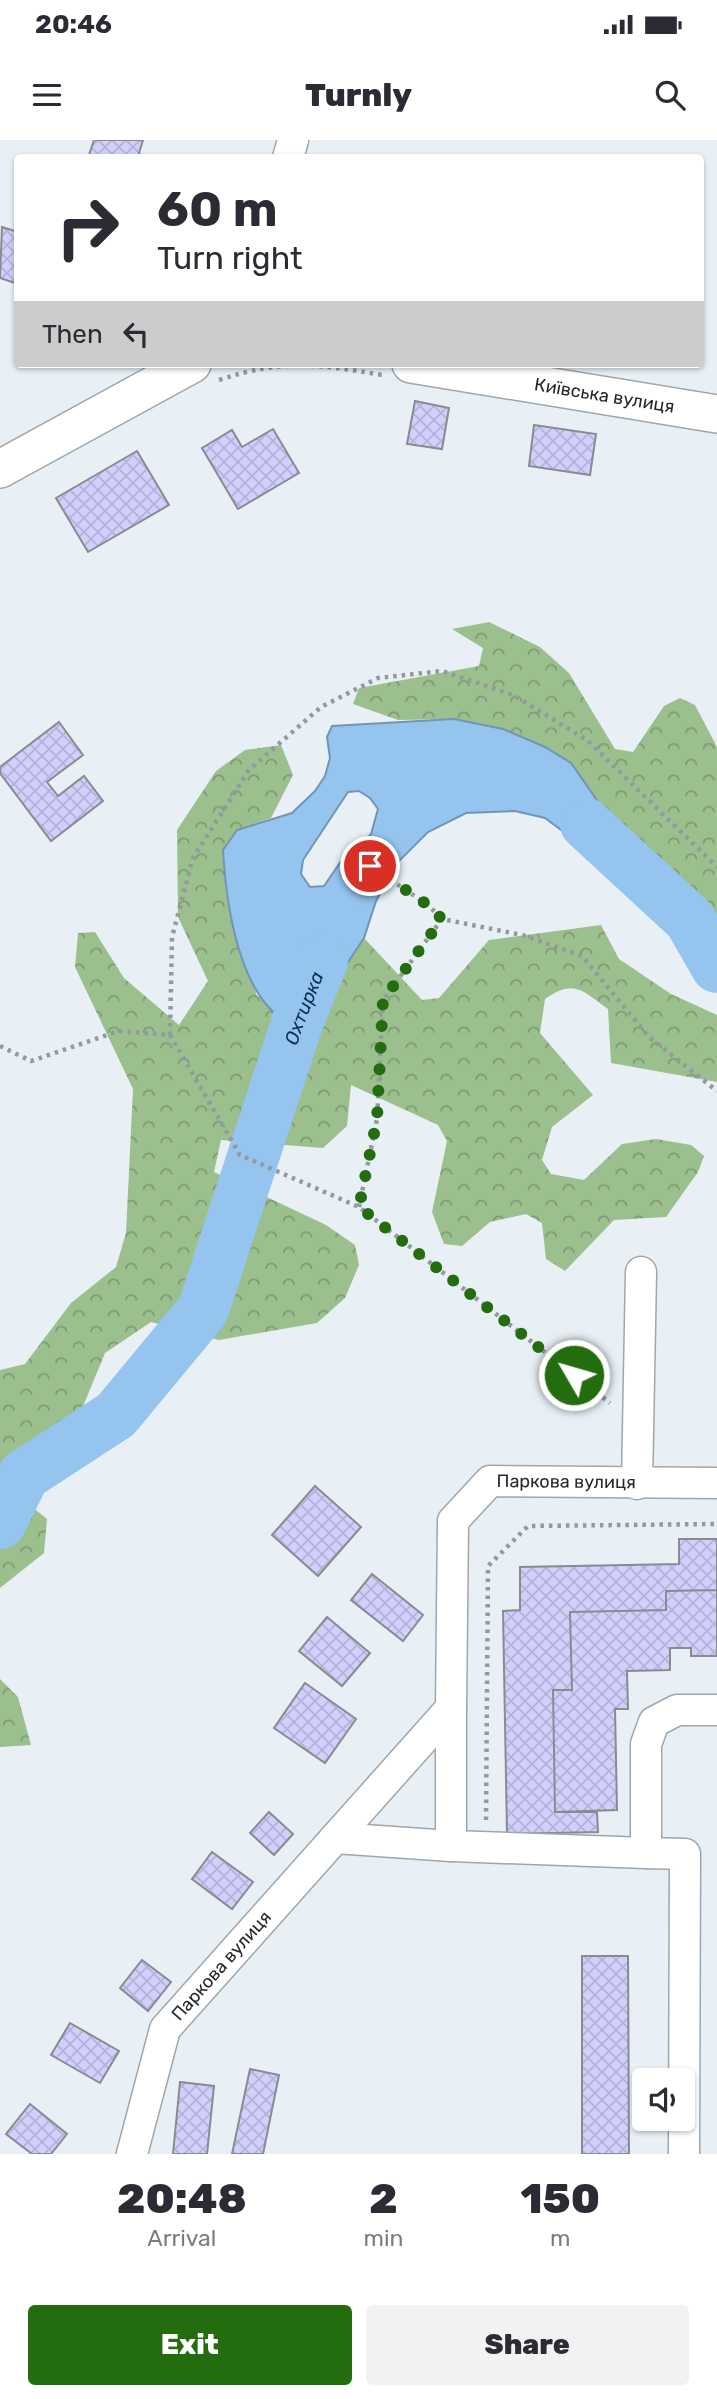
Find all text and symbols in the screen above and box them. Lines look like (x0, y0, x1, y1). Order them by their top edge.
text: 20:46 (35, 9, 112, 40)
icon: menu (28, 76, 66, 114)
text: Turnly (305, 76, 412, 114)
icon: search (651, 76, 689, 114)
text: 60 m (157, 180, 278, 238)
icon: right (42, 182, 133, 273)
text: Turn right (157, 239, 302, 277)
icon: left (117, 315, 155, 353)
text: Then (42, 319, 103, 350)
street label: Київська вулиця (533, 373, 676, 418)
pin (340, 836, 400, 896)
icon: arrive (351, 847, 389, 885)
water label: Охтирка (280, 968, 329, 1048)
position arrow (537, 1338, 611, 1412)
street label: Паркова вулиця (497, 1470, 636, 1493)
street label: Паркова вулиця (167, 1906, 276, 2025)
map controls (632, 2068, 695, 2131)
button: sound (632, 2068, 695, 2131)
text: 20:48 (117, 2174, 247, 2224)
text: 2 (369, 2174, 398, 2224)
text: 150 (520, 2174, 600, 2224)
text: Arrival (147, 2224, 216, 2252)
text: min (364, 2224, 403, 2252)
text: m (550, 2224, 570, 2252)
button: Exit (28, 2305, 352, 2385)
button: Share (366, 2305, 689, 2385)

